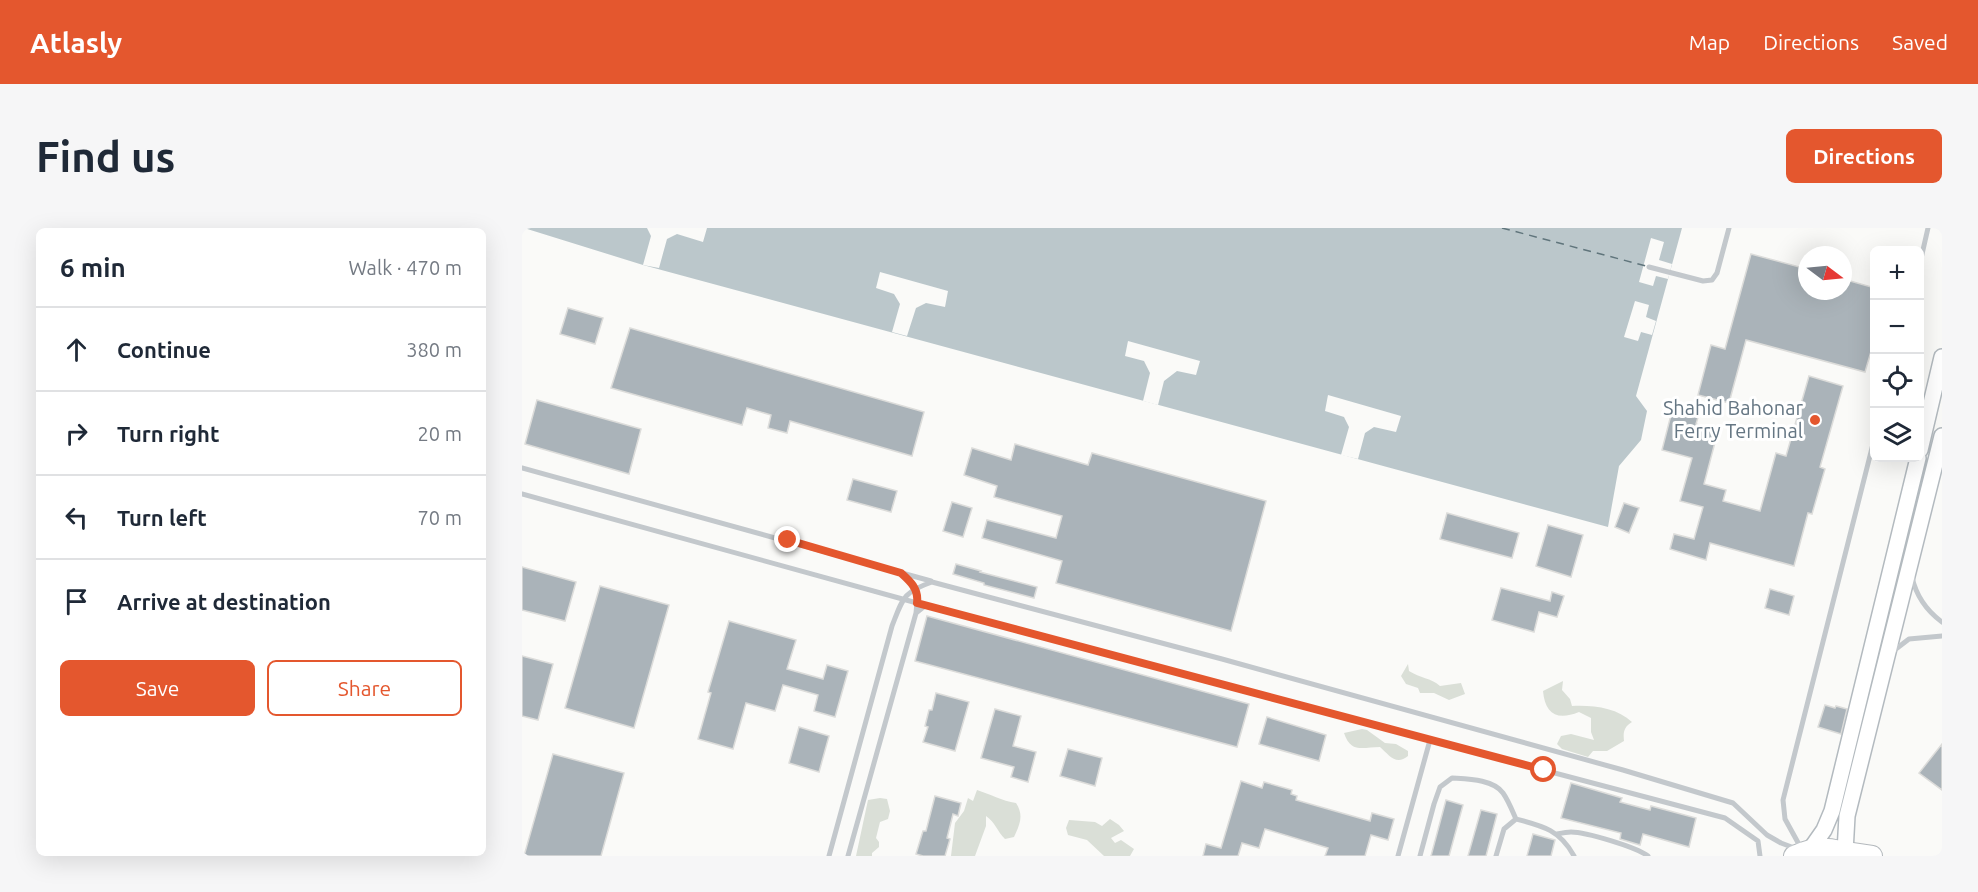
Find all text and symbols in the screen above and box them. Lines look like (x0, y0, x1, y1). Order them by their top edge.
text: Atlasly (30, 27, 122, 58)
text: Map (1689, 30, 1730, 54)
text: Directions (1763, 30, 1859, 54)
text: Saved (1892, 30, 1948, 54)
button: Directions (1786, 129, 1942, 183)
text: Find us (36, 133, 175, 180)
north arrow (1798, 246, 1852, 300)
map controls (1870, 246, 1924, 462)
button: + (1870, 246, 1924, 300)
text: 6 min (60, 253, 126, 282)
text: Walk · 470 m (349, 256, 462, 279)
button: − (1870, 300, 1924, 354)
icon: ahead (60, 333, 93, 366)
text: Continue (117, 337, 211, 362)
text: 380 m (406, 338, 462, 361)
button: locate (1870, 354, 1924, 408)
place label: Shahid Bahonar Ferry Terminal (1663, 396, 1803, 442)
button: layers (1870, 408, 1924, 462)
marker: Shahid Bahonar Ferry Terminal (1808, 413, 1822, 427)
icon: right (60, 417, 93, 450)
text: Turn right (117, 421, 219, 446)
text: 20 m (418, 422, 462, 445)
icon: left (60, 501, 93, 534)
text: Turn left (117, 505, 207, 530)
text: 70 m (418, 506, 462, 529)
route end (774, 526, 800, 552)
icon: arrive (60, 585, 93, 618)
text: Arrive at destination (117, 589, 331, 614)
button: Save (60, 660, 255, 716)
button: Share (267, 660, 462, 716)
route start (1530, 756, 1556, 782)

